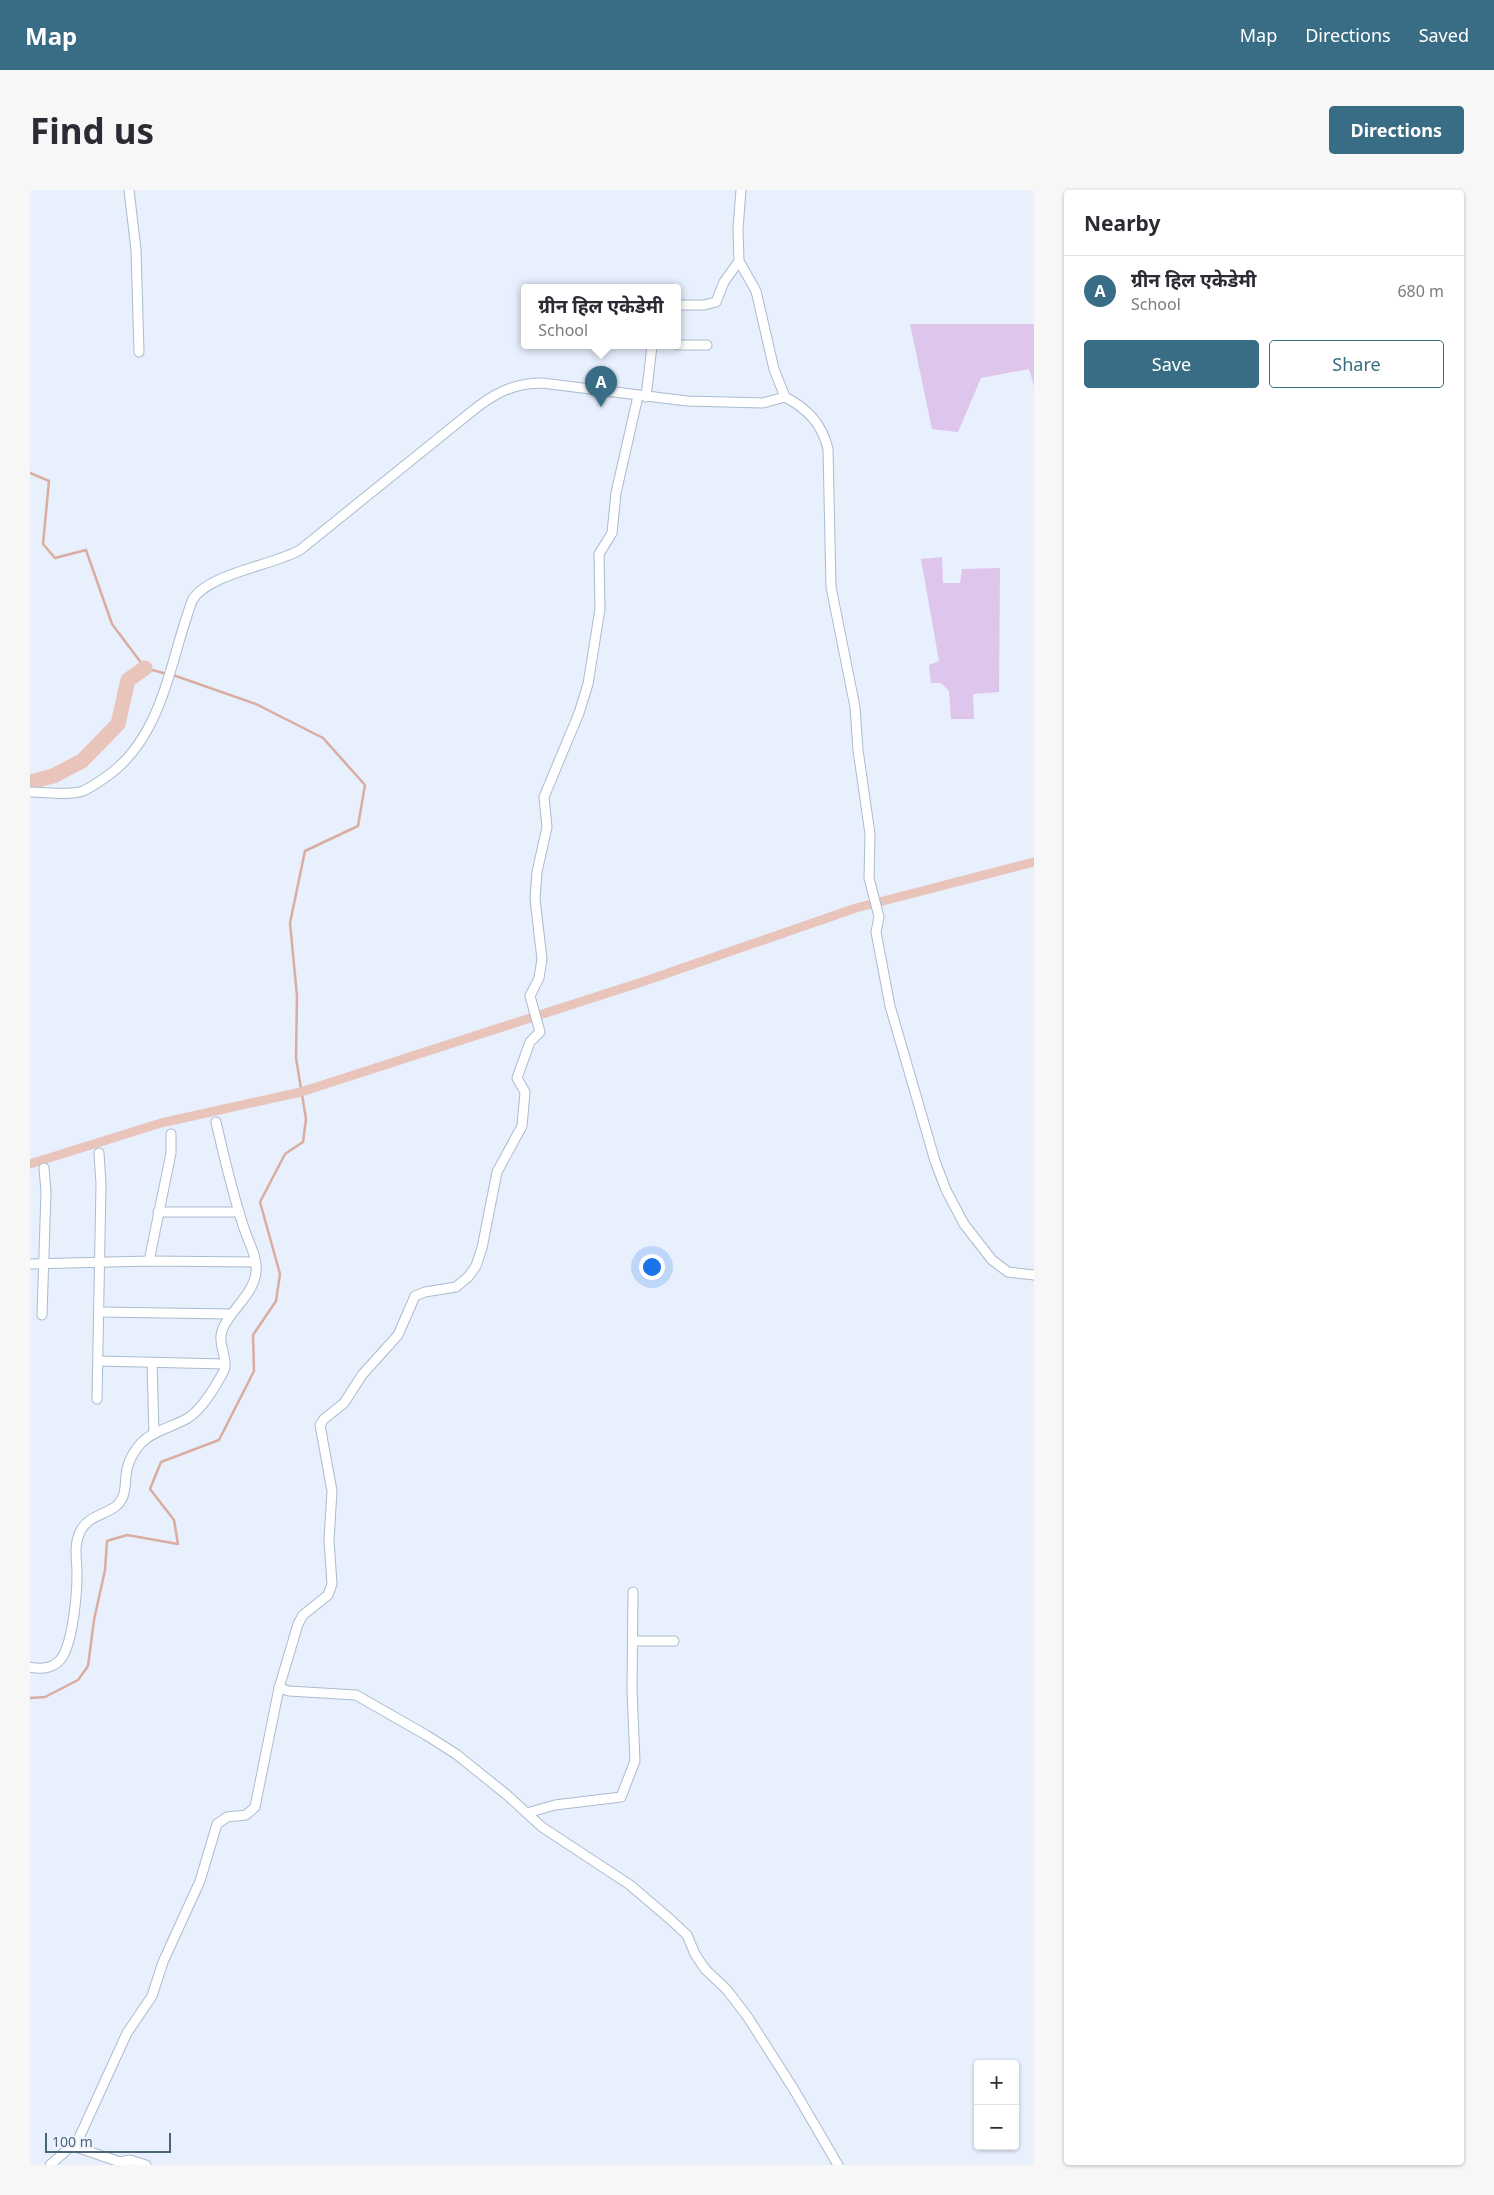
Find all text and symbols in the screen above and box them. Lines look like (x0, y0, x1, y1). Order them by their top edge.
text: Map (25, 19, 77, 52)
text: Map (1240, 23, 1277, 47)
text: Directions (1305, 23, 1391, 47)
text: Saved (1419, 23, 1469, 47)
button: Directions (1329, 106, 1464, 154)
text: Find us (30, 107, 154, 154)
text: Nearby (1084, 209, 1160, 237)
text: ग्रीन हिल एकेडेमी (1131, 267, 1256, 293)
text: A (1094, 280, 1106, 302)
text: 680 m (1397, 280, 1444, 302)
popup (521, 284, 681, 349)
text: ग्रीन हिल एकेडेमी (538, 293, 664, 319)
text: School (1131, 293, 1181, 315)
text: School (538, 319, 588, 341)
button: Save (1084, 340, 1259, 388)
button: Share (1269, 340, 1444, 388)
pin: A (585, 366, 617, 407)
your location (639, 1254, 665, 1280)
map controls (974, 2060, 1019, 2150)
button: + (974, 2060, 1019, 2105)
button: − (974, 2105, 1019, 2150)
scale bar (45, 2130, 171, 2153)
text: 100 m (52, 2132, 93, 2151)

